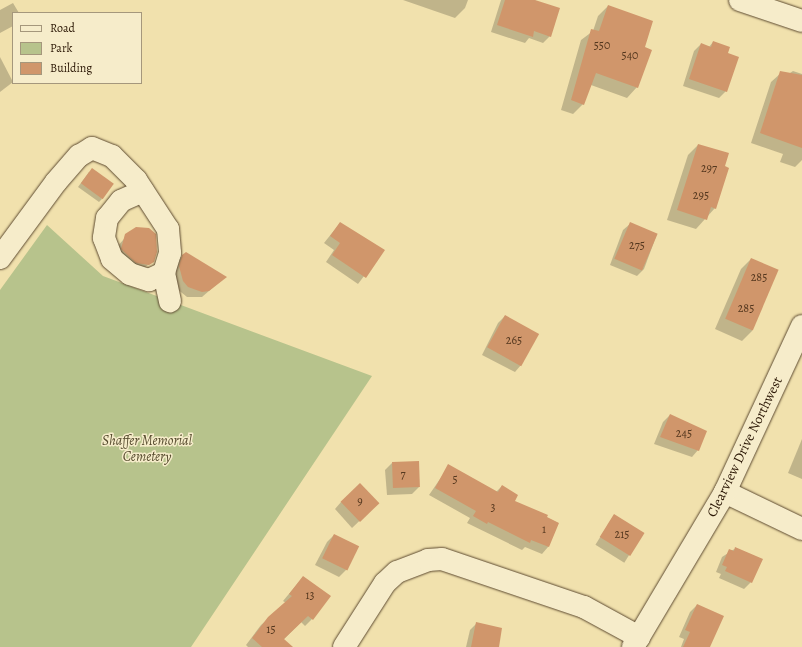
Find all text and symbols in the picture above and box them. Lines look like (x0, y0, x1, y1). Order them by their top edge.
legend (12, 12, 142, 84)
text: Road (50, 20, 75, 36)
house number: 550 (594, 39, 610, 53)
text: Park (50, 40, 73, 56)
house number: 540 (622, 49, 638, 63)
text: Building (50, 60, 92, 76)
house number: 297 (701, 162, 717, 176)
house number: 295 (693, 189, 709, 203)
house number: 275 (629, 239, 645, 253)
house number: 285 (751, 271, 767, 285)
house number: 285 (738, 302, 754, 316)
house number: 265 (506, 334, 522, 348)
street label: Clearview Drive Northwest (704, 374, 786, 520)
house number: 245 (676, 427, 692, 441)
park label: Shaffer Memorial Cemetery (102, 433, 192, 466)
house number: 7 (400, 468, 406, 482)
house number: 5 (452, 473, 458, 487)
house number: 9 (357, 495, 363, 509)
house number: 3 (491, 501, 495, 515)
house number: 1 (542, 523, 546, 537)
house number: 215 (615, 528, 629, 542)
house number: 13 (305, 589, 315, 603)
house number: 15 (266, 623, 276, 637)

